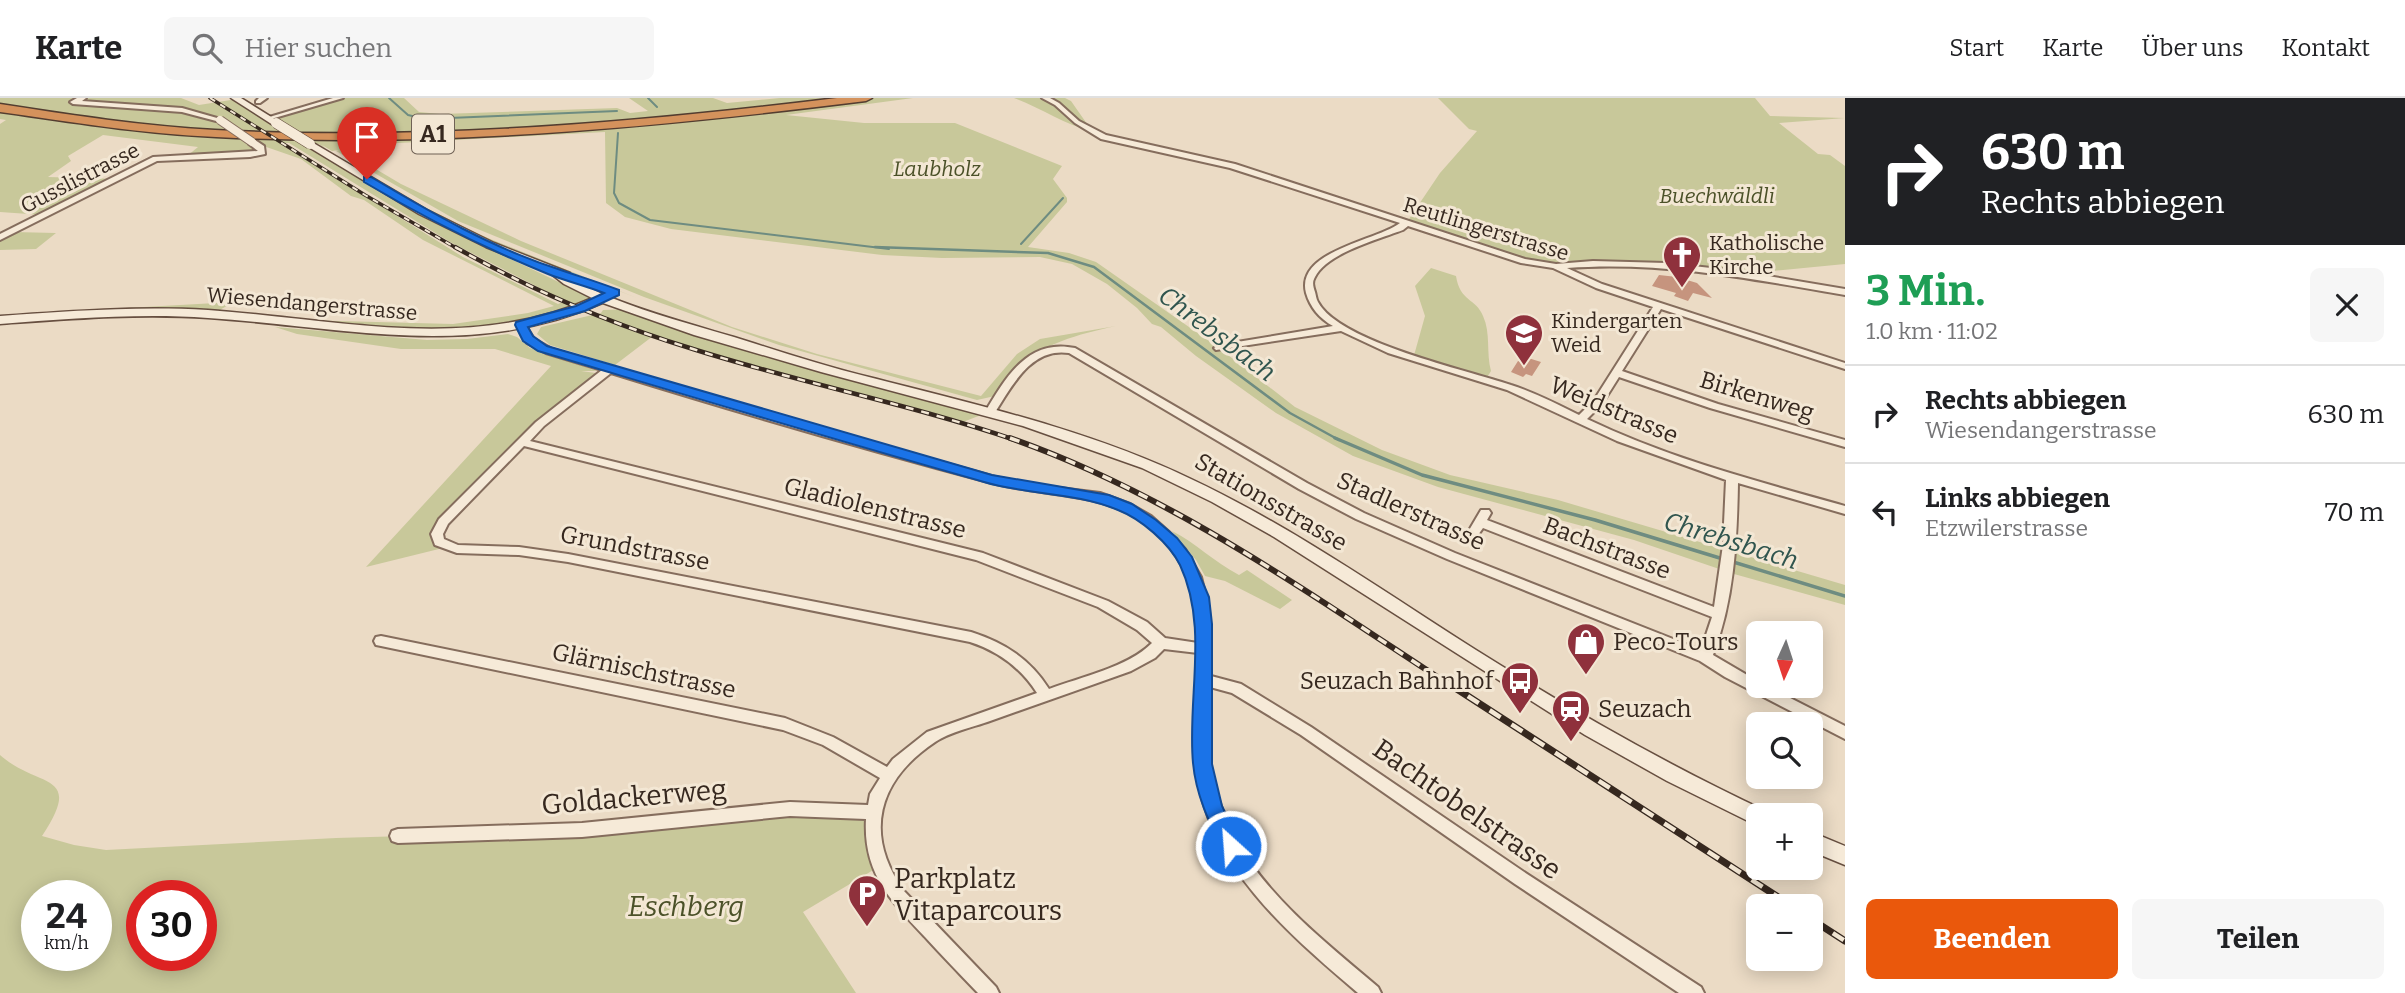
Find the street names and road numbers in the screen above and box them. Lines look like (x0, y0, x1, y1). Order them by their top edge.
road number: A1 (412, 115, 454, 154)
street label: Gusslistrasse (16, 137, 144, 219)
street label: Reutlingerstrasse (1400, 191, 1572, 267)
street label: Wiesendangerstrasse (206, 282, 418, 326)
street label: Birkenweg (1696, 365, 1818, 427)
street label: Weidstrasse (1546, 370, 1682, 450)
street label: Stationsstrasse (1190, 447, 1352, 557)
street label: Stadlerstrasse (1332, 466, 1490, 556)
street label: Gladiolenstrasse (781, 472, 969, 544)
street label: Bachstrasse (1539, 511, 1675, 585)
street label: Grundstrasse (558, 520, 712, 576)
street label: Glärnischstrasse (550, 638, 738, 704)
street label: Bachtobelstrasse (1367, 732, 1567, 886)
street label: Goldackerweg (540, 772, 728, 822)

